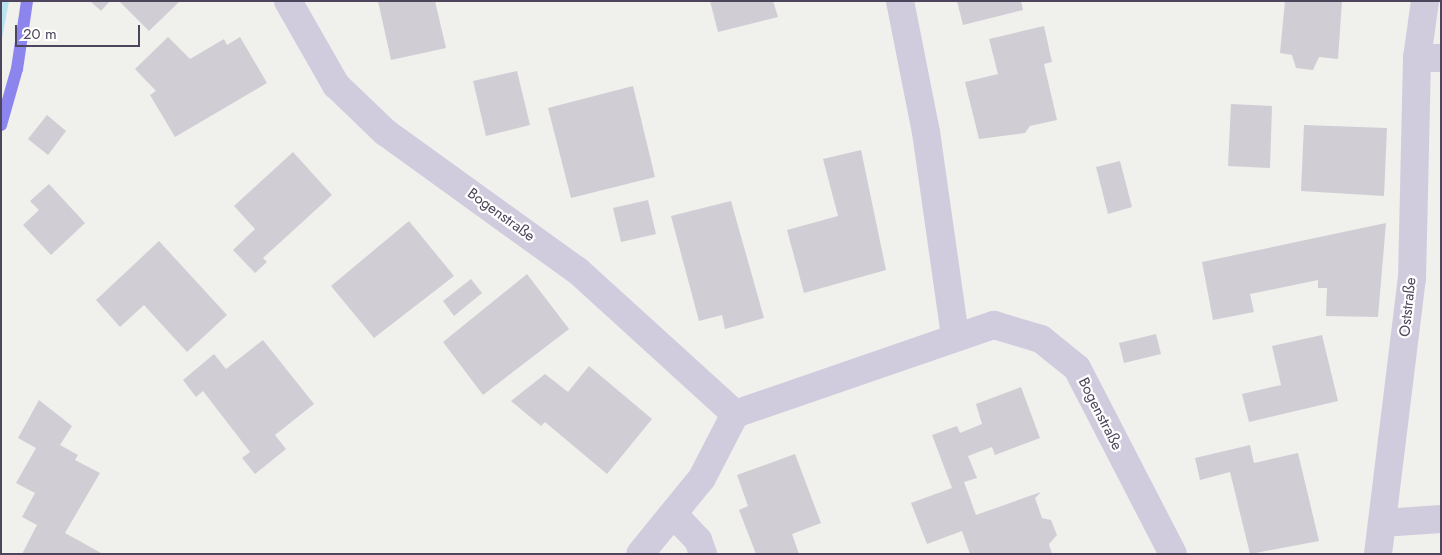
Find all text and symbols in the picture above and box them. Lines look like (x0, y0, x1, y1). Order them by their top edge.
scale bar (18, 15, 142, 47)
text: 20 m (23, 23, 57, 45)
street label: Bogenstraße (464, 185, 538, 245)
street label: Oststraße (1396, 276, 1420, 338)
street label: Bogenstraße (1074, 375, 1126, 453)

